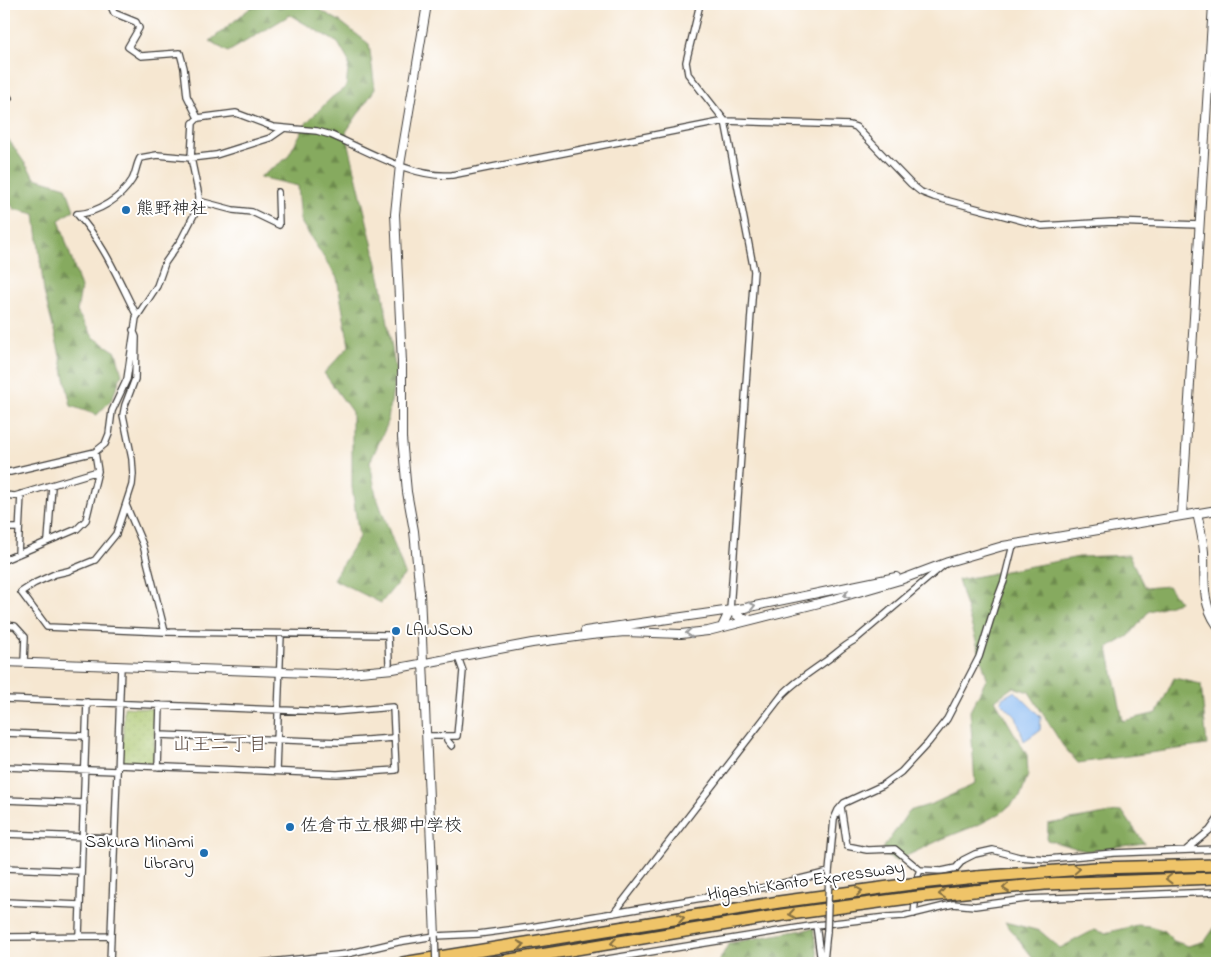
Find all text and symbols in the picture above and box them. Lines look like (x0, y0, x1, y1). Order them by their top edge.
place label: 熊野神社 (136, 197, 208, 223)
marker: 熊野神社 (120, 204, 132, 216)
one-way arrow (844, 590, 852, 600)
one-way arrow (748, 602, 757, 612)
place label: LAWSON (406, 618, 473, 644)
marker: LAWSON (390, 625, 402, 637)
one-way arrow (685, 627, 693, 638)
district label: 山王二丁目 (172, 732, 268, 759)
place label: 佐倉市立根郷中学校 (300, 814, 462, 840)
marker: 佐倉市立根郷中学校 (284, 821, 296, 833)
place label: Sakura Minami Library (85, 830, 194, 877)
marker: Sakura Minami Library (198, 847, 210, 859)
street label: Higashi-Kanto Expressway (706, 855, 906, 910)
one-way arrow (1073, 864, 1081, 875)
one-way arrow (1164, 874, 1172, 884)
one-way arrow (1002, 882, 1010, 893)
one-way arrow (855, 886, 863, 896)
one-way arrow (937, 888, 945, 899)
one-way arrow (787, 908, 795, 919)
one-way arrow (677, 914, 685, 924)
one-way arrow (610, 938, 618, 948)
one-way arrow (516, 940, 525, 950)

